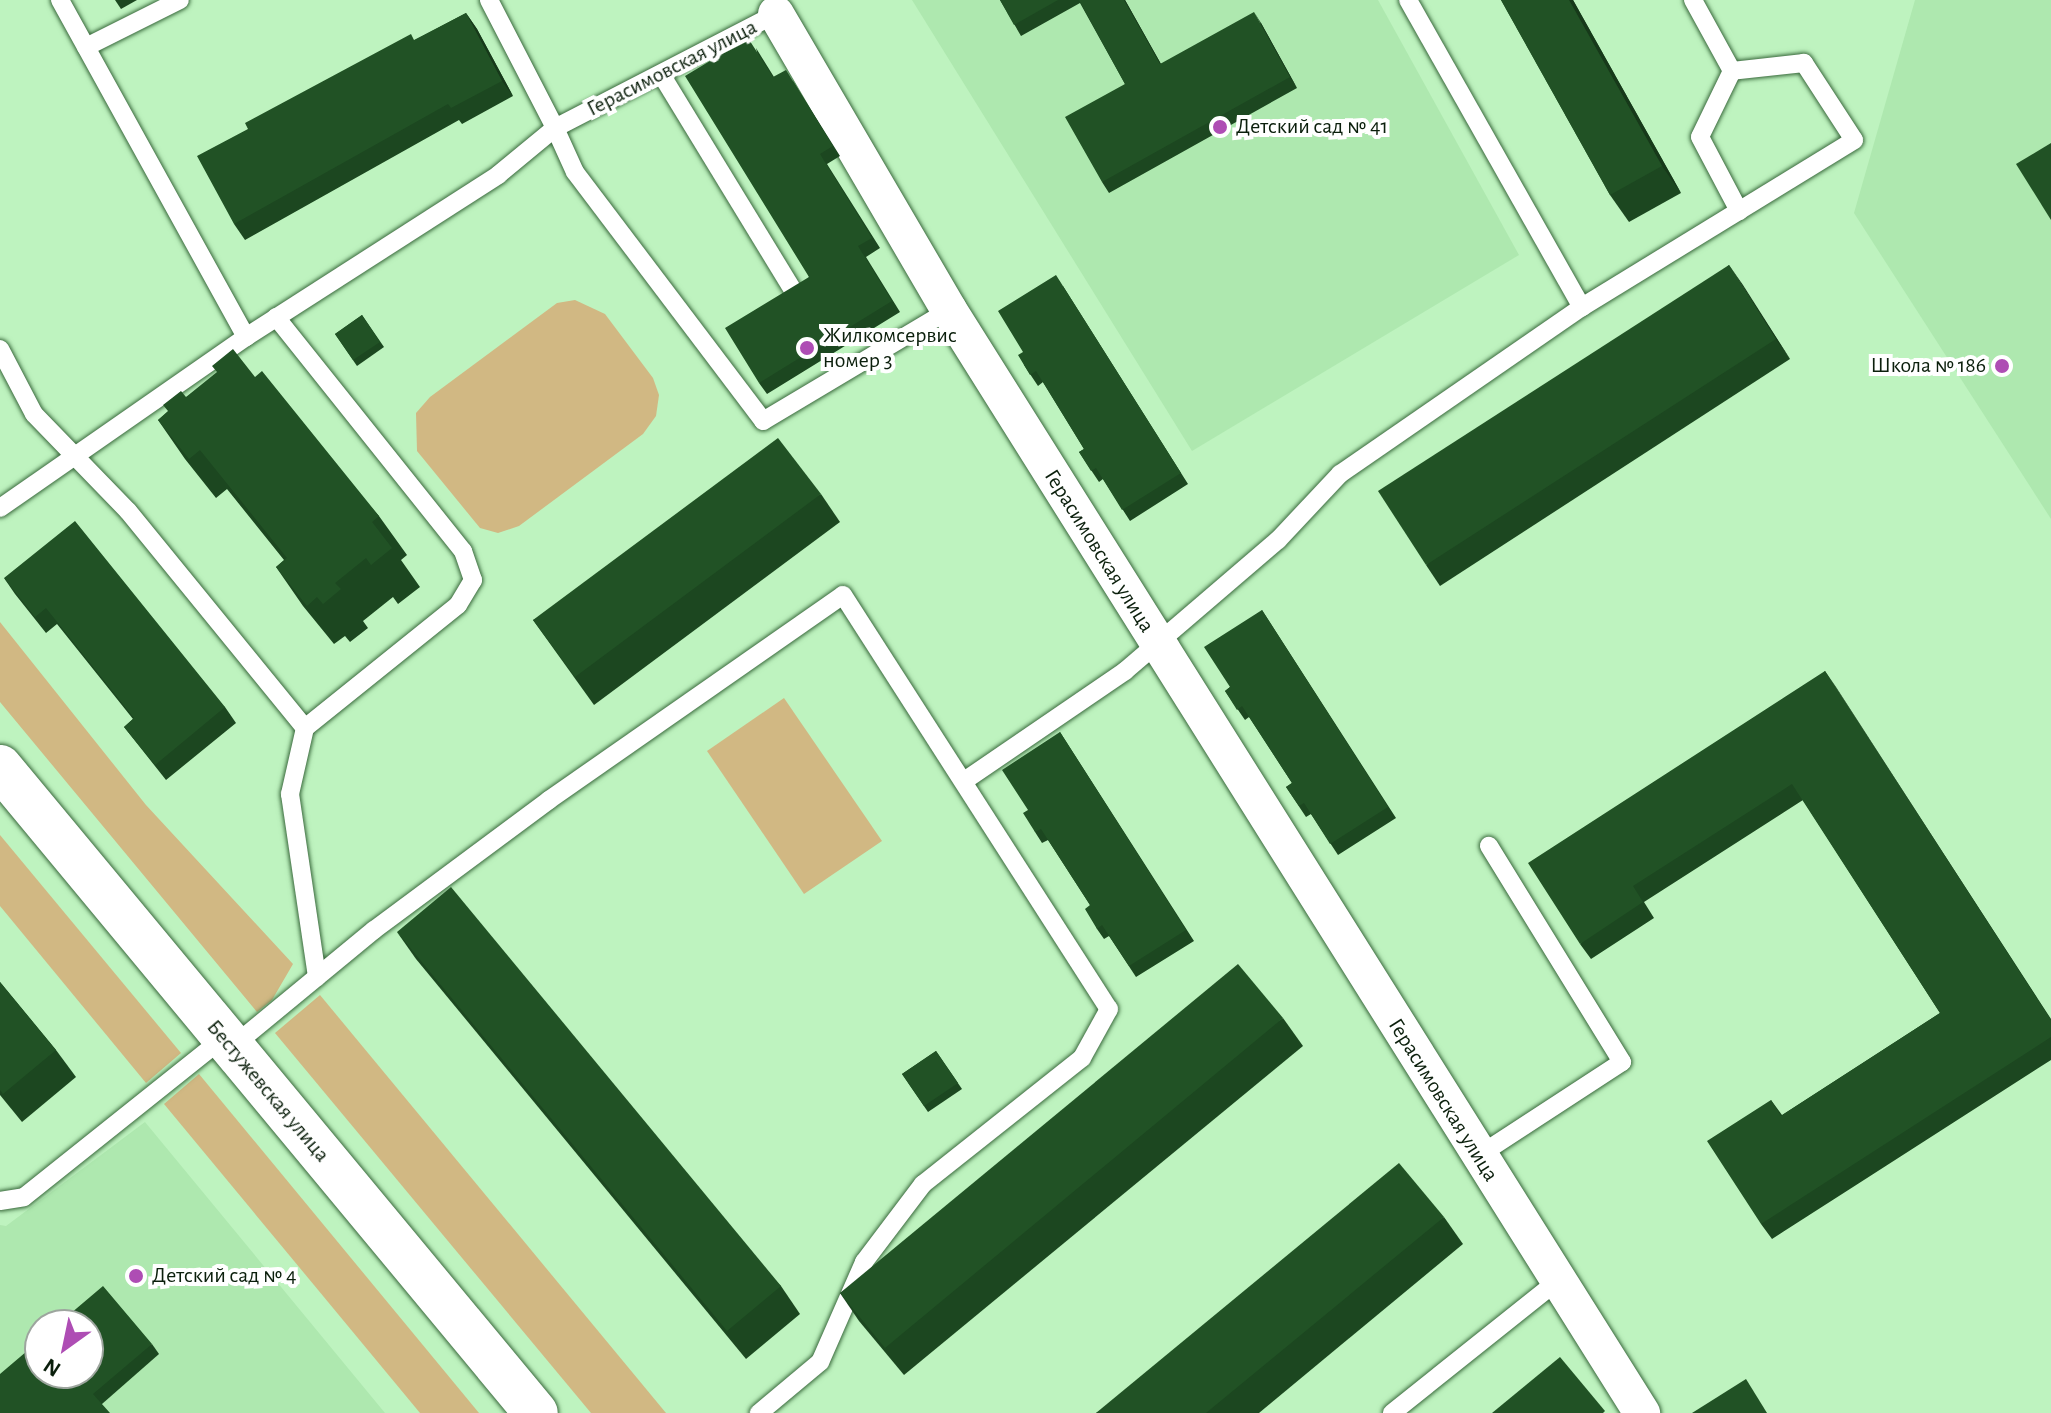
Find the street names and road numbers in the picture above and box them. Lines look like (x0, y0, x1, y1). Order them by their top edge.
street label: Герасимовская улица (583, 14, 761, 122)
street label: Герасимовская улица (1038, 465, 1160, 637)
street label: Герасимовская улица (1382, 1014, 1504, 1186)
street label: Бестужевская улица (201, 1015, 335, 1167)

